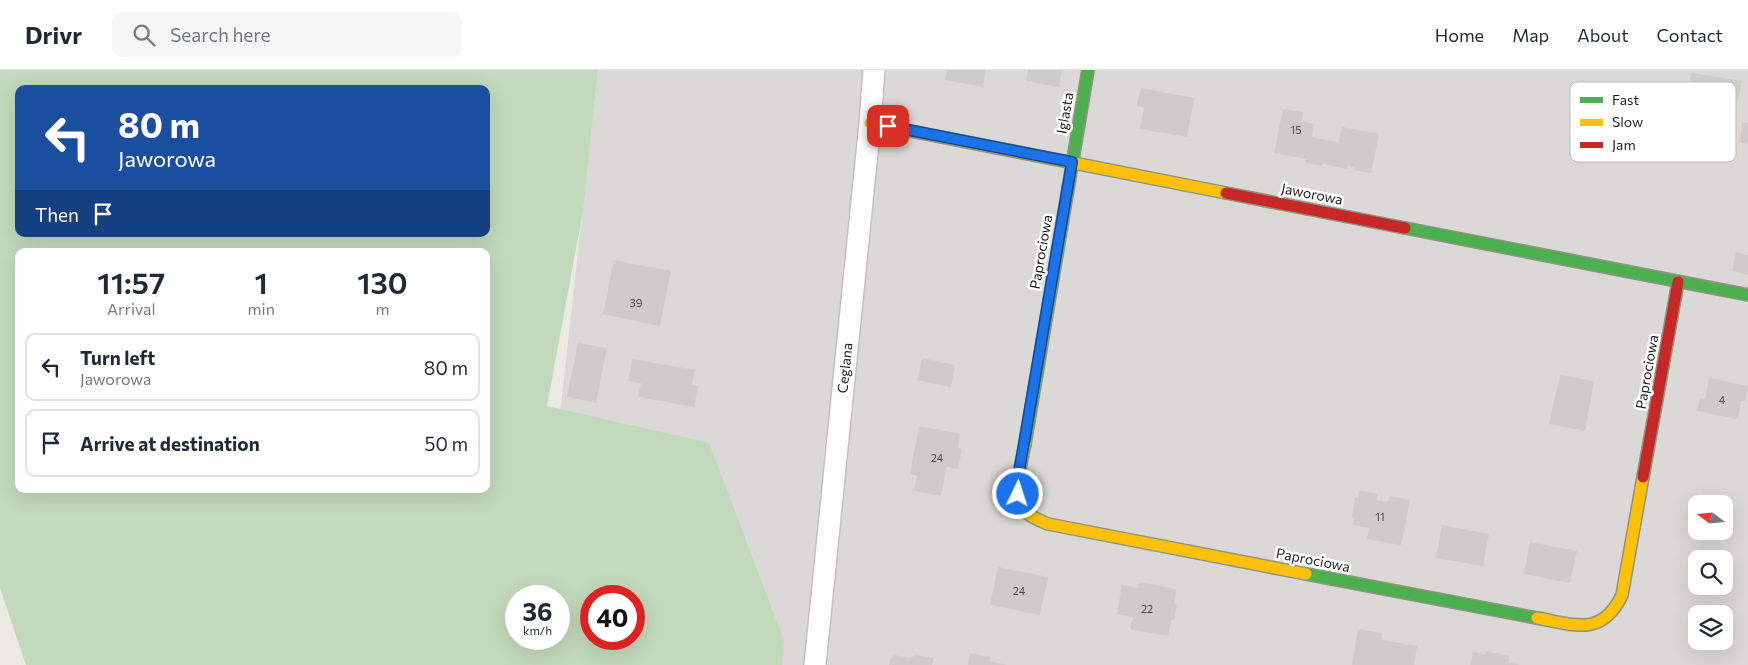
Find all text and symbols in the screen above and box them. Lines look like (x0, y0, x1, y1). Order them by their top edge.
search box (112, 12, 462, 57)
text: Drivr (25, 20, 82, 49)
icon: search (130, 21, 158, 49)
text: Search here (170, 23, 271, 46)
text: Home (1435, 24, 1484, 46)
text: Map (1512, 24, 1549, 46)
text: About (1577, 24, 1629, 46)
text: Contact (1657, 24, 1723, 46)
legend (1570, 82, 1736, 162)
street label: Iglasta (1053, 91, 1077, 135)
text: Fast (1612, 91, 1639, 108)
text: 80 m (118, 102, 200, 145)
icon: left (35, 105, 100, 170)
pin (867, 105, 909, 147)
icon: arrive (874, 112, 902, 140)
text: Slow (1612, 113, 1643, 130)
house number: 15 (1290, 123, 1302, 136)
text: Jam (1612, 136, 1636, 153)
text: Jaworowa (118, 145, 216, 172)
street label: Jaworowa (1280, 179, 1344, 208)
icon: arrive (89, 200, 117, 228)
text: Then (35, 203, 79, 226)
street label: Paprociowa (1026, 213, 1055, 290)
text: 11:57 (97, 263, 165, 300)
text: 1 (255, 263, 268, 300)
text: 130 (357, 263, 408, 300)
house number: 39 (630, 296, 643, 309)
text: Arrival (107, 299, 156, 318)
text: min (248, 299, 275, 318)
text: m (375, 299, 389, 318)
street label: Paprociowa (1632, 333, 1661, 410)
street label: Ceglana (833, 342, 856, 394)
text: Turn left (80, 346, 155, 369)
icon: left (37, 353, 65, 381)
text: 80 m (424, 356, 468, 379)
text: Jaworowa (80, 369, 151, 388)
house number: 4 (1719, 393, 1726, 406)
icon: arrive (37, 429, 65, 457)
text: Arrive at destination (80, 432, 260, 455)
text: 50 m (424, 432, 468, 455)
house number: 24 (931, 451, 944, 464)
position arrow (991, 467, 1043, 519)
north arrow (1688, 495, 1732, 540)
map controls (1688, 495, 1733, 650)
house number: 11 (1375, 510, 1385, 523)
street label: Paprociowa (1275, 544, 1352, 575)
button: search (1688, 550, 1733, 595)
house number: 24 (1013, 584, 1026, 597)
speed limit sign: 40 (580, 585, 645, 650)
text: 36 (523, 596, 553, 626)
house number: 22 (1141, 602, 1153, 615)
button: layers (1688, 605, 1733, 650)
text: km/h (523, 623, 552, 637)

